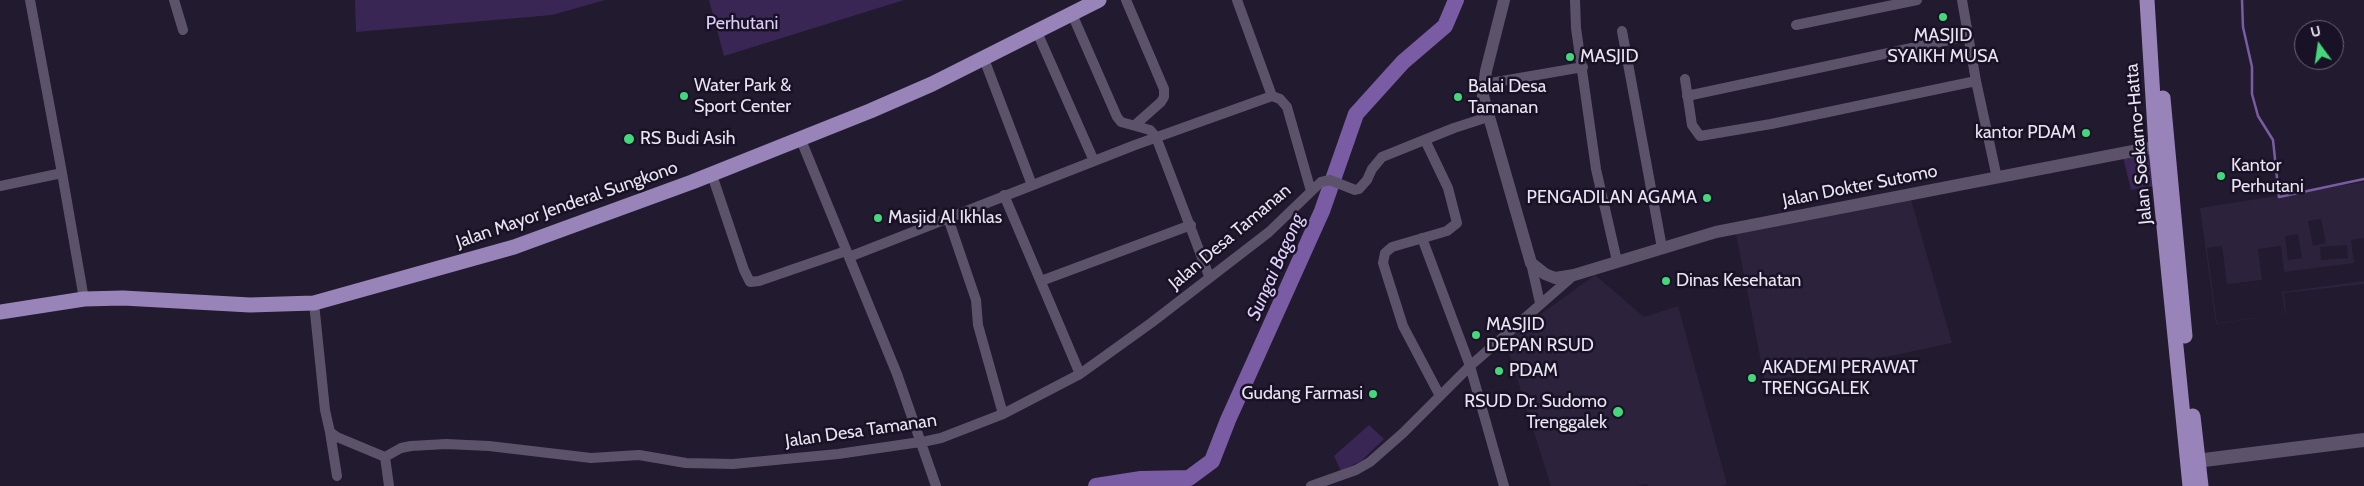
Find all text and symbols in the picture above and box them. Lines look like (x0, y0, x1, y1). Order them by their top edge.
marker: MASJID SYAIKH MUSA (1937, 11, 1949, 23)
park label: Perhutani (706, 13, 778, 35)
north arrow (2294, 20, 2344, 70)
text: U (2309, 21, 2323, 41)
place label: MASJID SYAIKH MUSA (1887, 25, 1999, 68)
place label: MASJID (1580, 46, 1638, 68)
marker: MASJID (1564, 51, 1576, 63)
street label: Jalan Soekarno-Hatta (2121, 63, 2157, 225)
place label: Water Park & Sport Center (694, 75, 791, 118)
place label: Balai Desa Tamanan (1468, 76, 1546, 118)
marker: Water Park & Sport Center (678, 90, 690, 102)
marker: Balai Desa Tamanan (1452, 91, 1464, 103)
place label: kantor PDAM (1975, 122, 2076, 144)
marker: kantor PDAM (2080, 127, 2092, 139)
place label: RS Budi Asih (640, 128, 735, 150)
marker: RS Budi Asih (622, 132, 636, 146)
place label: Kantor Perhutani (2231, 155, 2304, 198)
street label: Jalan Mayor Jenderal Sungkono (453, 157, 681, 253)
street label: Jalan Dokter Sutomo (1781, 160, 1939, 212)
marker: Kantor Perhutani (2215, 170, 2227, 182)
street label: Jalan Desa Tamanan (1165, 180, 1295, 294)
place label: PENGADILAN AGAMA (1527, 187, 1697, 209)
marker: PENGADILAN AGAMA (1701, 192, 1713, 204)
place label: Masjid Al Ikhlas (888, 207, 1002, 229)
water label: Sungai Bagong (1242, 210, 1310, 324)
marker: Masjid Al Ikhlas (872, 212, 884, 224)
place label: Dinas Kesehatan (1676, 270, 1801, 292)
marker: Dinas Kesehatan (1660, 275, 1672, 287)
place label: MASJID DEPAN RSUD (1486, 314, 1594, 356)
marker: MASJID DEPAN RSUD (1470, 329, 1482, 341)
place label: AKADEMI PERAWAT TRENGGALEK (1762, 357, 1918, 399)
place label: PDAM (1509, 360, 1558, 382)
marker: PDAM (1493, 365, 1505, 377)
marker: AKADEMI PERAWAT TRENGGALEK (1746, 372, 1758, 384)
place label: Gudang Farmasi (1241, 383, 1363, 405)
marker: Gudang Farmasi (1367, 388, 1379, 400)
place label: RSUD Dr. Sudomo Trenggalek (1464, 391, 1607, 434)
marker: RSUD Dr. Sudomo Trenggalek (1611, 405, 1625, 419)
street label: Jalan Desa Tamanan (784, 410, 938, 452)

